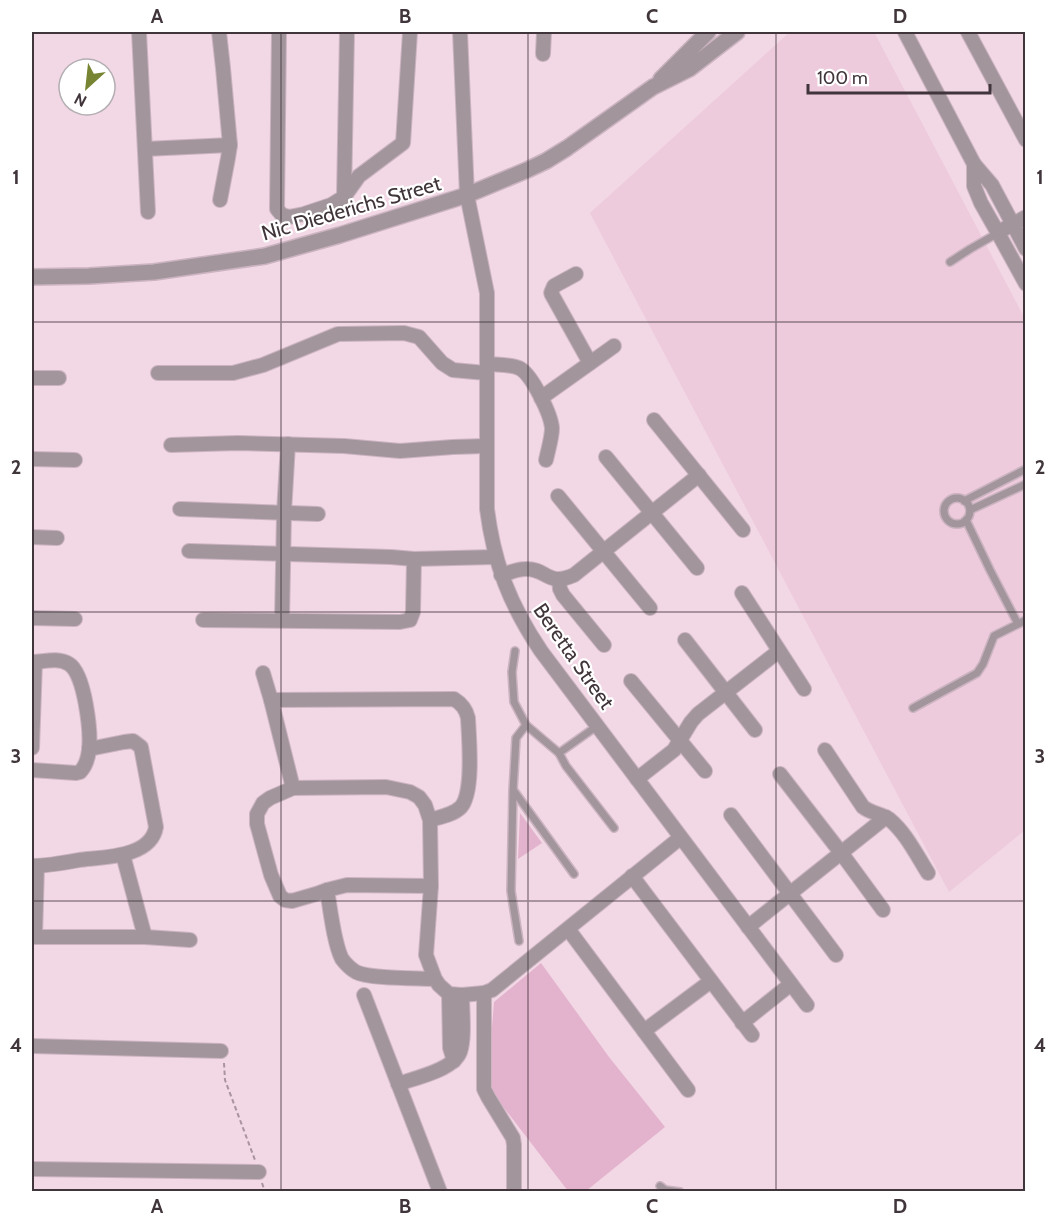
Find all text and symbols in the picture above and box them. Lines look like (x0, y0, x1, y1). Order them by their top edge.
text: A (151, 4, 164, 28)
text: B (399, 4, 411, 28)
text: C (646, 4, 658, 28)
text: D (893, 4, 907, 28)
north arrow (57, 57, 117, 117)
scale bar (808, 57, 990, 95)
text: 100 m (817, 67, 868, 89)
text: N (71, 89, 90, 111)
text: 1 (12, 165, 20, 189)
text: 1 (1036, 165, 1044, 189)
street label: Nic Diederichs Street (258, 170, 444, 246)
text: 2 (11, 455, 21, 479)
text: 2 (1035, 455, 1045, 479)
street label: Beretta Street (528, 598, 620, 714)
text: 3 (11, 744, 21, 768)
text: 3 (1035, 744, 1045, 768)
text: 4 (10, 1033, 22, 1057)
text: 4 (1034, 1033, 1046, 1057)
text: A (151, 1194, 164, 1218)
text: B (399, 1194, 411, 1218)
text: C (646, 1194, 658, 1218)
text: D (893, 1194, 907, 1218)

